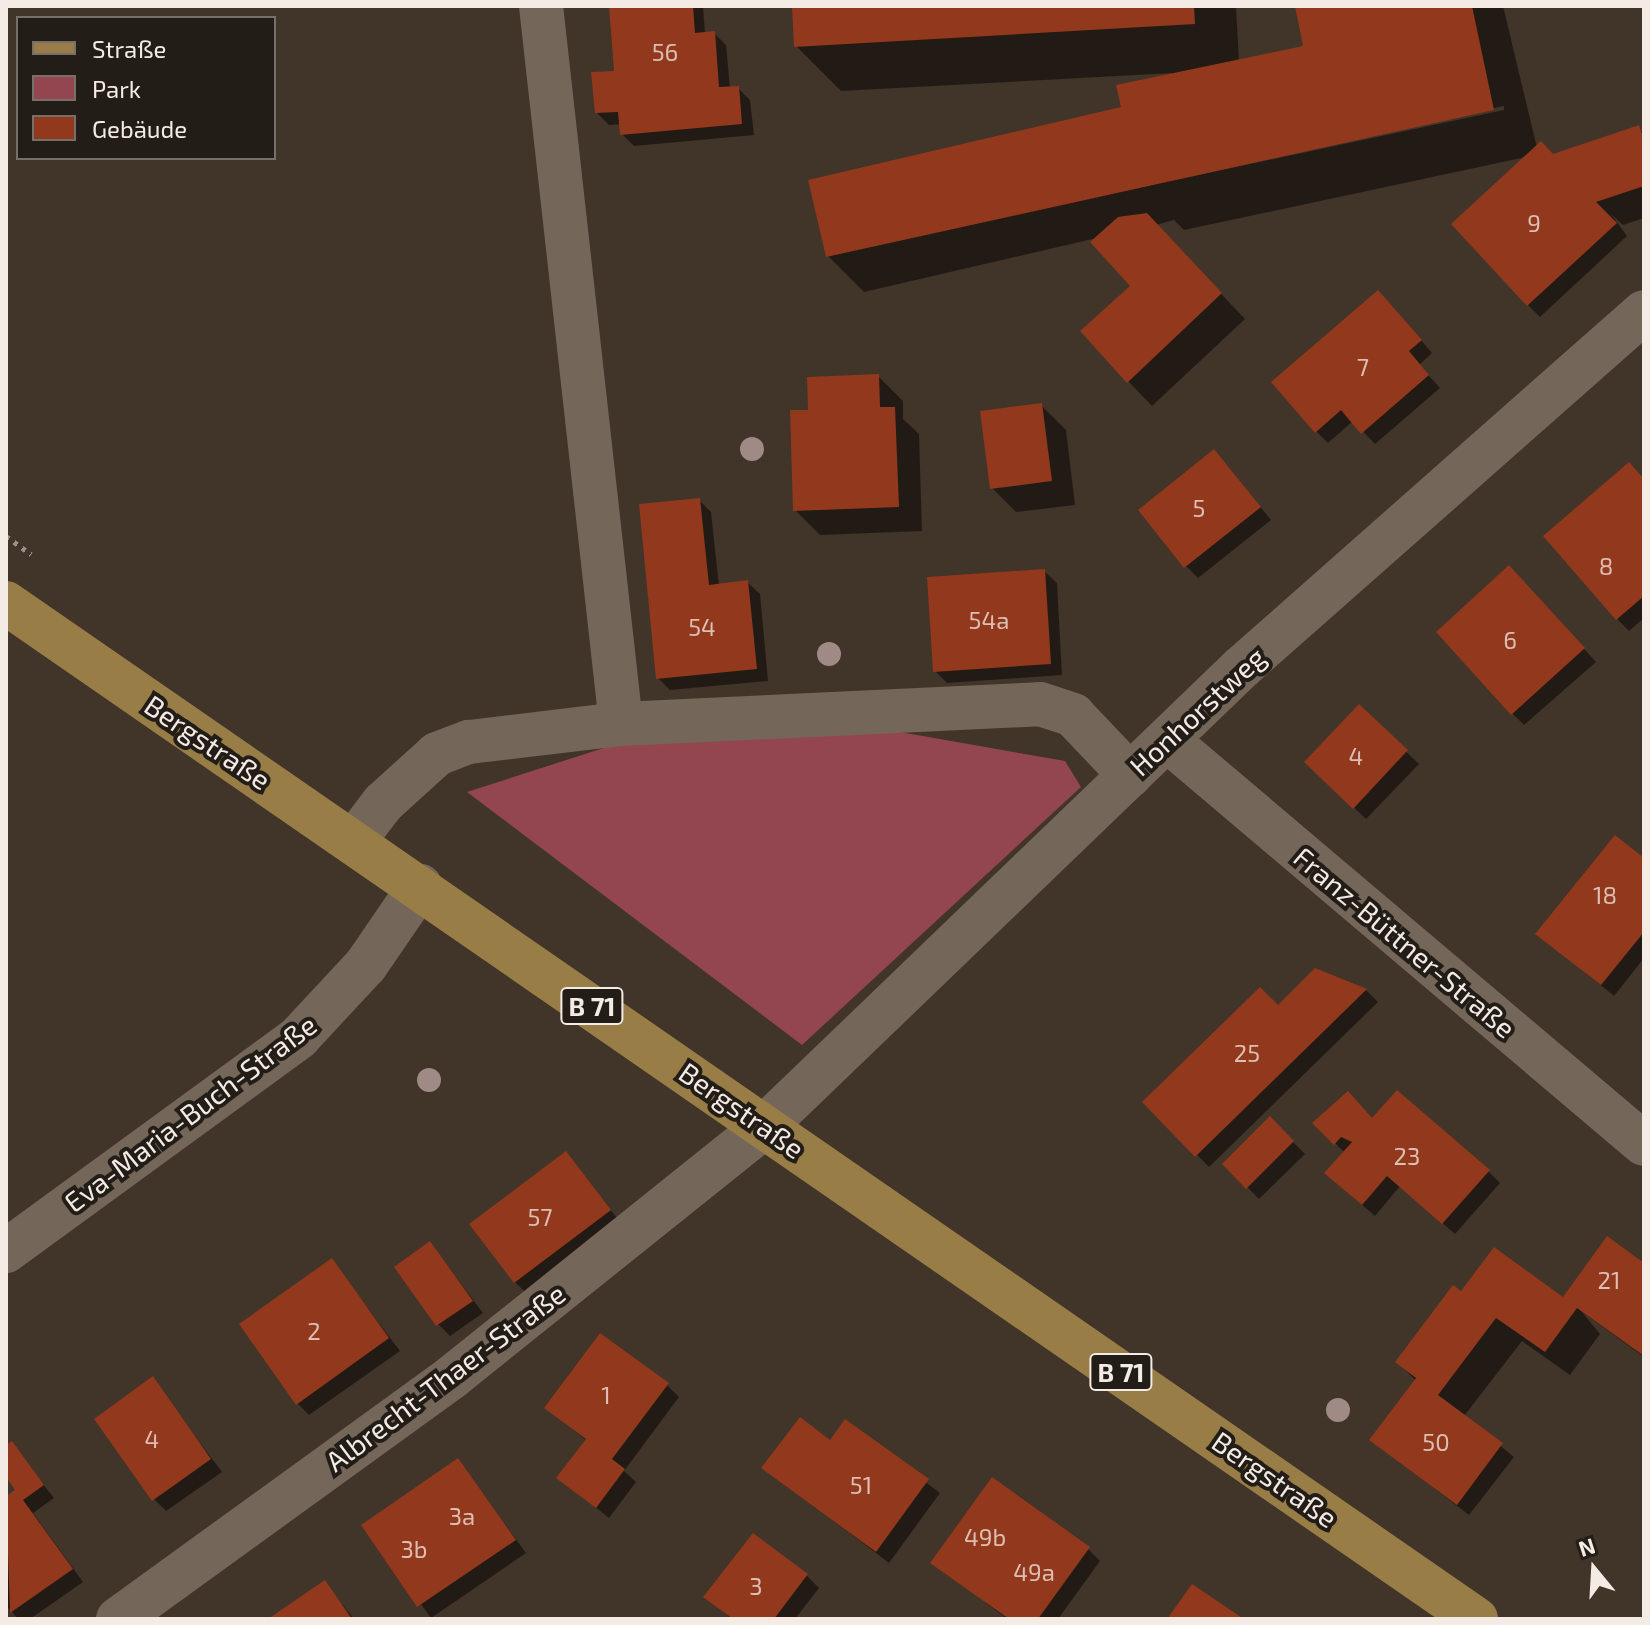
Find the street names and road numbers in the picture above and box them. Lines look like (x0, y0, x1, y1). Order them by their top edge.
street label: Honhorstweg (1122, 640, 1272, 782)
street label: Bergstraße (139, 688, 277, 796)
street label: Franz-Büttner-Straße (1287, 840, 1523, 1044)
road number: B 71 (560, 984, 624, 1028)
street label: Eva-Maria-Buch-Straße (57, 1007, 323, 1219)
street label: Bergstraße (673, 1055, 811, 1165)
street label: Albrecht-Thaer-Straße (319, 1276, 571, 1478)
road number: B 71 (1089, 1350, 1153, 1394)
street label: Bergstraße (1206, 1424, 1344, 1534)

